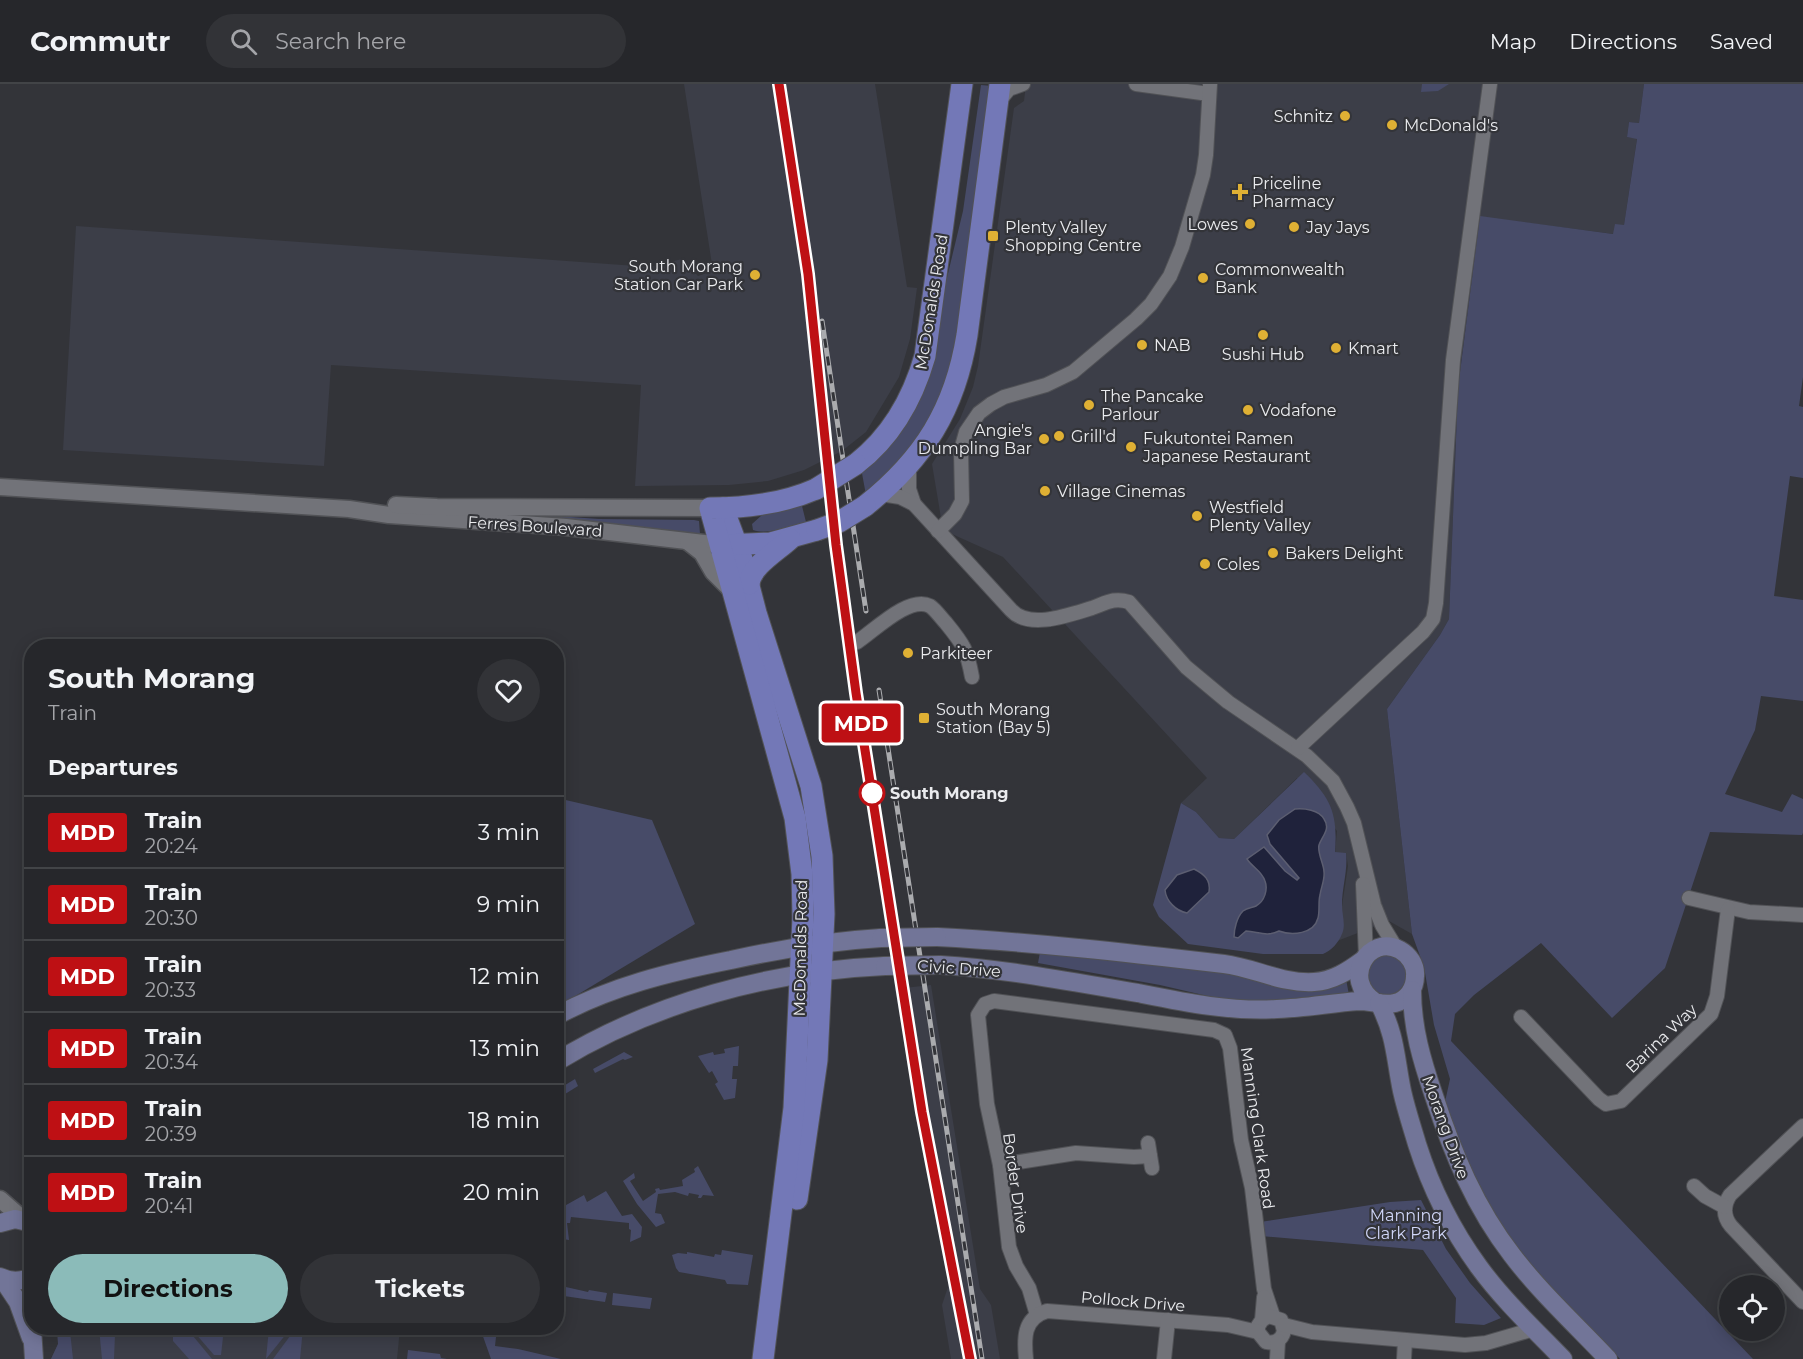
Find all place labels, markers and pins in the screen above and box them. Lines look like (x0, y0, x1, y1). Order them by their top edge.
place label: Schnitz (1274, 107, 1333, 126)
marker: Schnitz (1338, 109, 1352, 123)
place label: McDonald's (1404, 116, 1498, 135)
marker: McDonald's (1385, 118, 1399, 132)
place label: Priceline Pharmacy (1252, 174, 1334, 211)
marker: Priceline Pharmacy (1233, 185, 1247, 199)
place label: Lowes (1188, 215, 1238, 234)
marker: Lowes (1243, 217, 1257, 231)
place label: Plenty Valley Shopping Centre (1005, 218, 1142, 255)
place label: Jay Jays (1305, 218, 1370, 237)
marker: Jay Jays (1287, 220, 1301, 234)
marker: Plenty Valley Shopping Centre (986, 229, 1000, 243)
place label: South Morang Station Car Park (614, 257, 743, 294)
place label: Commonwealth Bank (1215, 260, 1345, 297)
marker: South Morang Station Car Park (748, 268, 762, 282)
marker: Commonwealth Bank (1196, 271, 1210, 285)
marker: Sushi Hub (1256, 328, 1270, 342)
place label: NAB (1154, 336, 1191, 355)
marker: NAB (1135, 338, 1149, 352)
place label: Kmart (1348, 339, 1399, 358)
marker: Kmart (1329, 341, 1343, 355)
place label: Sushi Hub (1222, 345, 1304, 364)
place label: The Pancake Parlour (1101, 387, 1204, 424)
marker: The Pancake Parlour (1082, 398, 1096, 412)
place label: Vodafone (1260, 401, 1336, 420)
marker: Vodafone (1241, 403, 1255, 417)
place label: Angie's Dumpling Bar (918, 421, 1032, 458)
place label: Grill'd (1071, 427, 1116, 446)
marker: Grill'd (1052, 429, 1066, 443)
place label: Fukutontei Ramen Japanese Restaurant (1142, 429, 1311, 466)
marker: Angie's Dumpling Bar (1037, 432, 1051, 446)
marker: Fukutontei Ramen Japanese Restaurant (1124, 440, 1138, 454)
place label: Village Cinemas (1057, 482, 1186, 501)
marker: Village Cinemas (1038, 484, 1052, 498)
place label: Westfield Plenty Valley (1209, 498, 1311, 535)
marker: Westfield Plenty Valley (1190, 509, 1204, 523)
place label: Bakers Delight (1285, 544, 1404, 563)
marker: Bakers Delight (1266, 546, 1280, 560)
place label: Coles (1217, 555, 1260, 574)
marker: Coles (1198, 557, 1212, 571)
place label: Parkiteer (920, 644, 993, 663)
marker: Parkiteer (901, 646, 915, 660)
place label: South Morang Station (Bay 5) (936, 700, 1051, 737)
marker: South Morang Station (Bay 5) (917, 711, 931, 725)
marker: South Morang (859, 780, 885, 806)
place label: South Morang (890, 784, 1008, 803)

